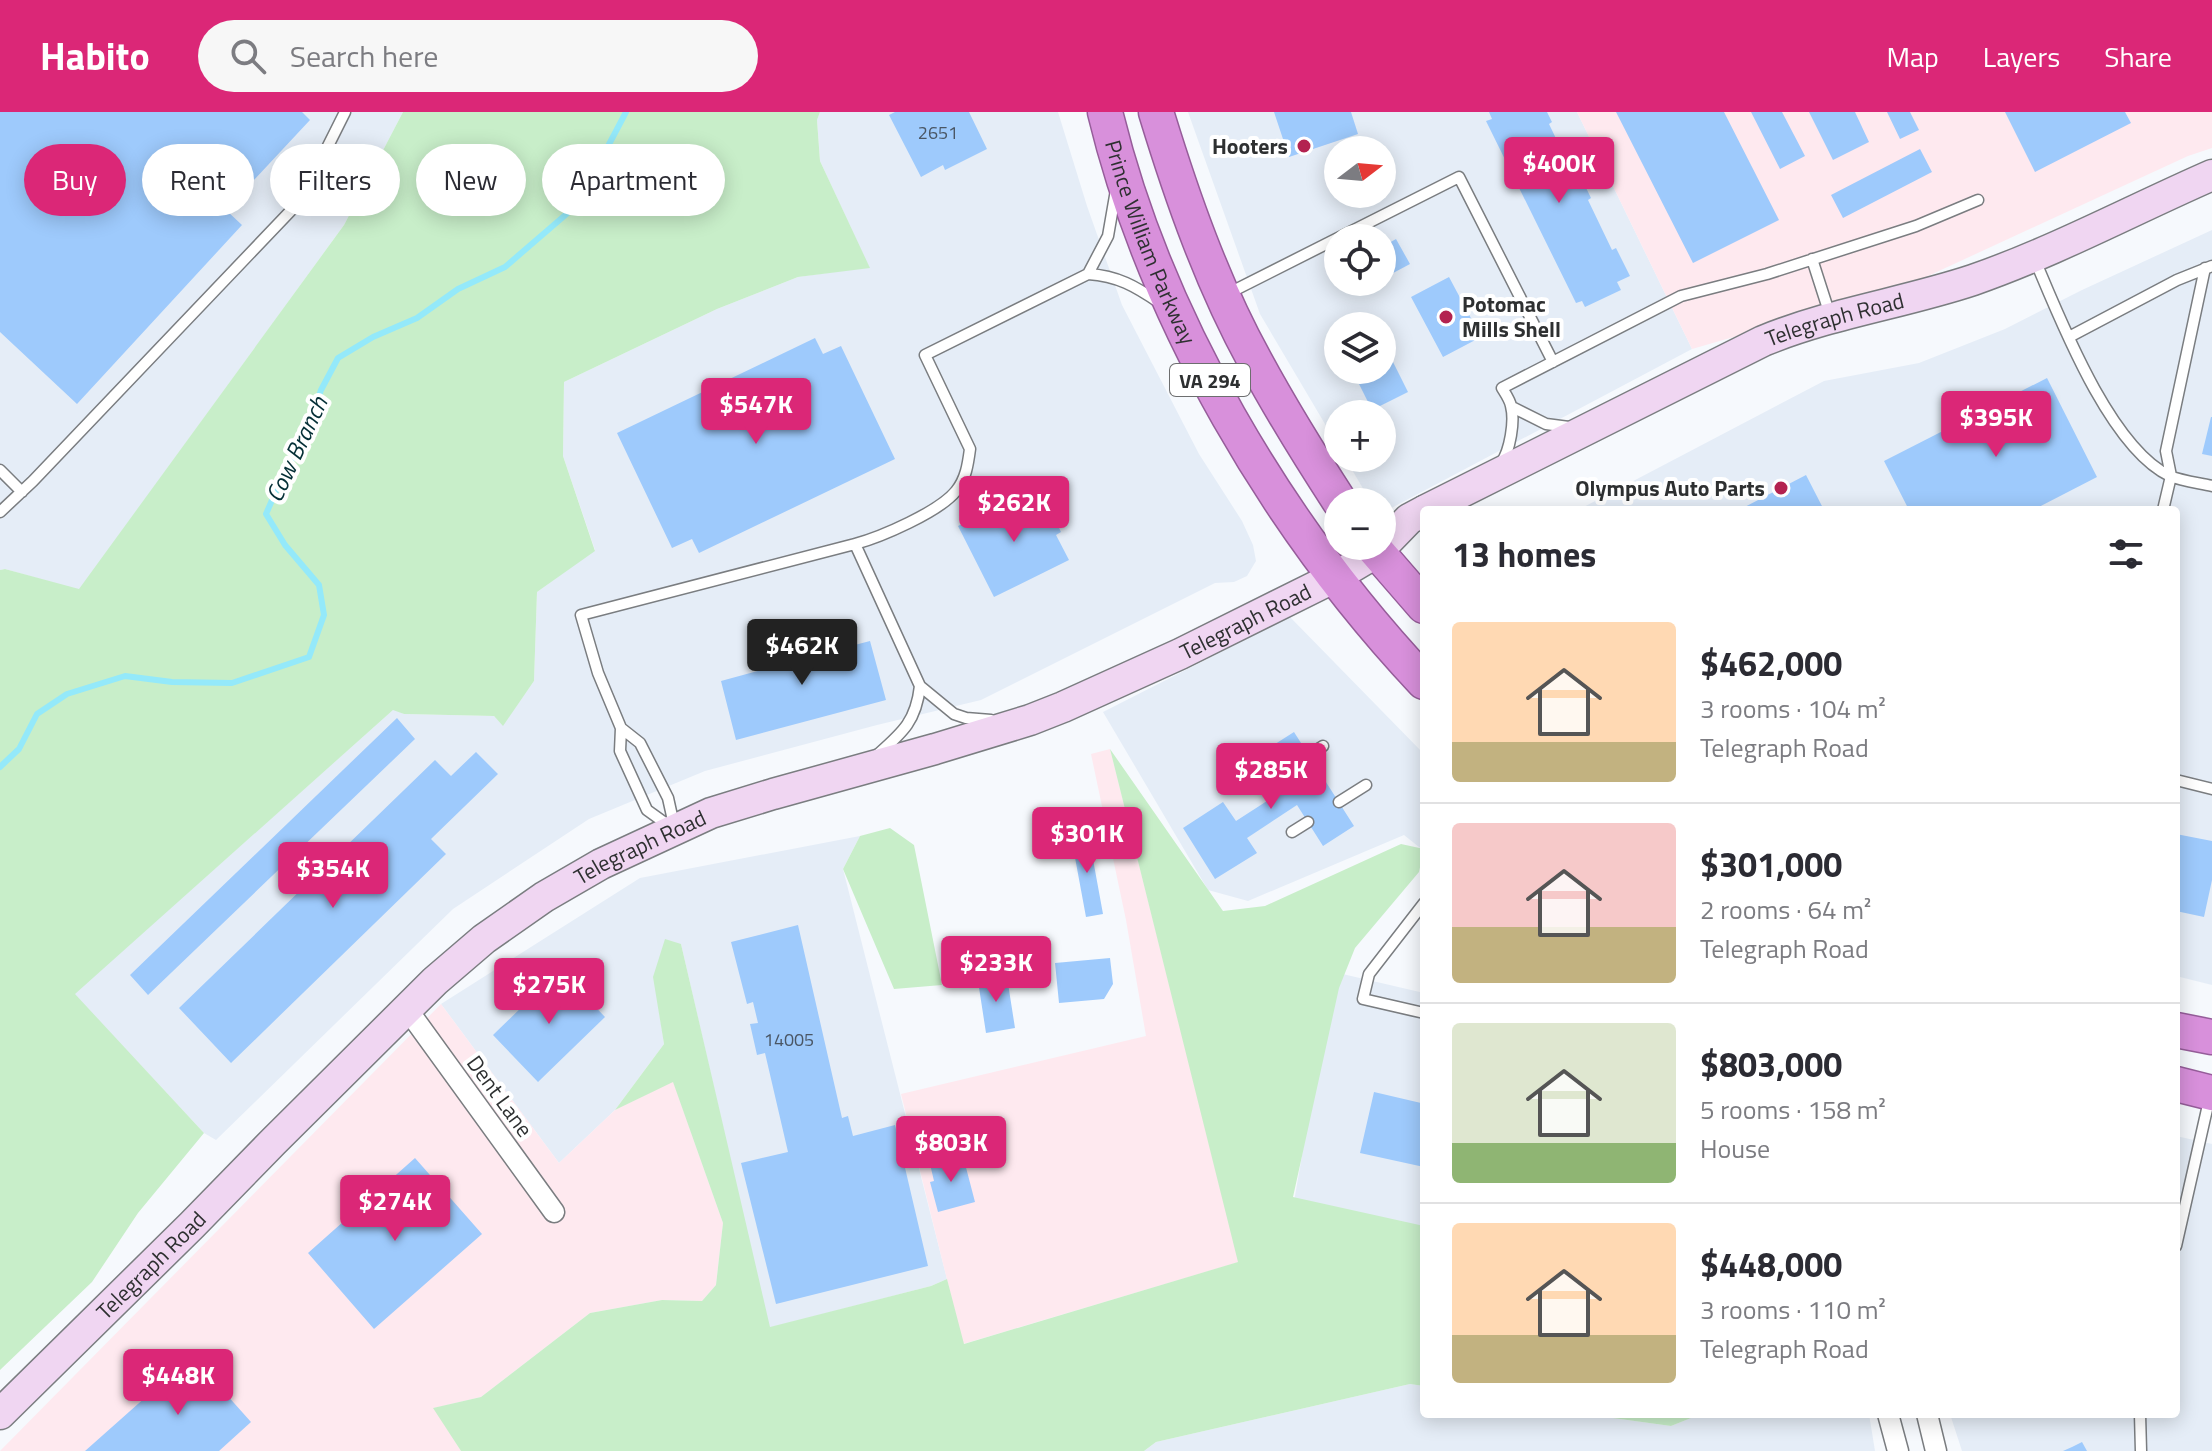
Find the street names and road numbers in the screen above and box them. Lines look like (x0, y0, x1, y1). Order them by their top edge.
street label: Prince William Parkway (1096, 136, 1205, 351)
street label: Telegraph Road (1760, 283, 1907, 355)
road number: VA 294 (1170, 364, 1250, 396)
street label: Telegraph Road (1174, 574, 1317, 668)
street label: Telegraph Road (568, 801, 712, 893)
street label: Dent Lane (459, 1048, 541, 1144)
street label: Telegraph Road (88, 1203, 214, 1327)

